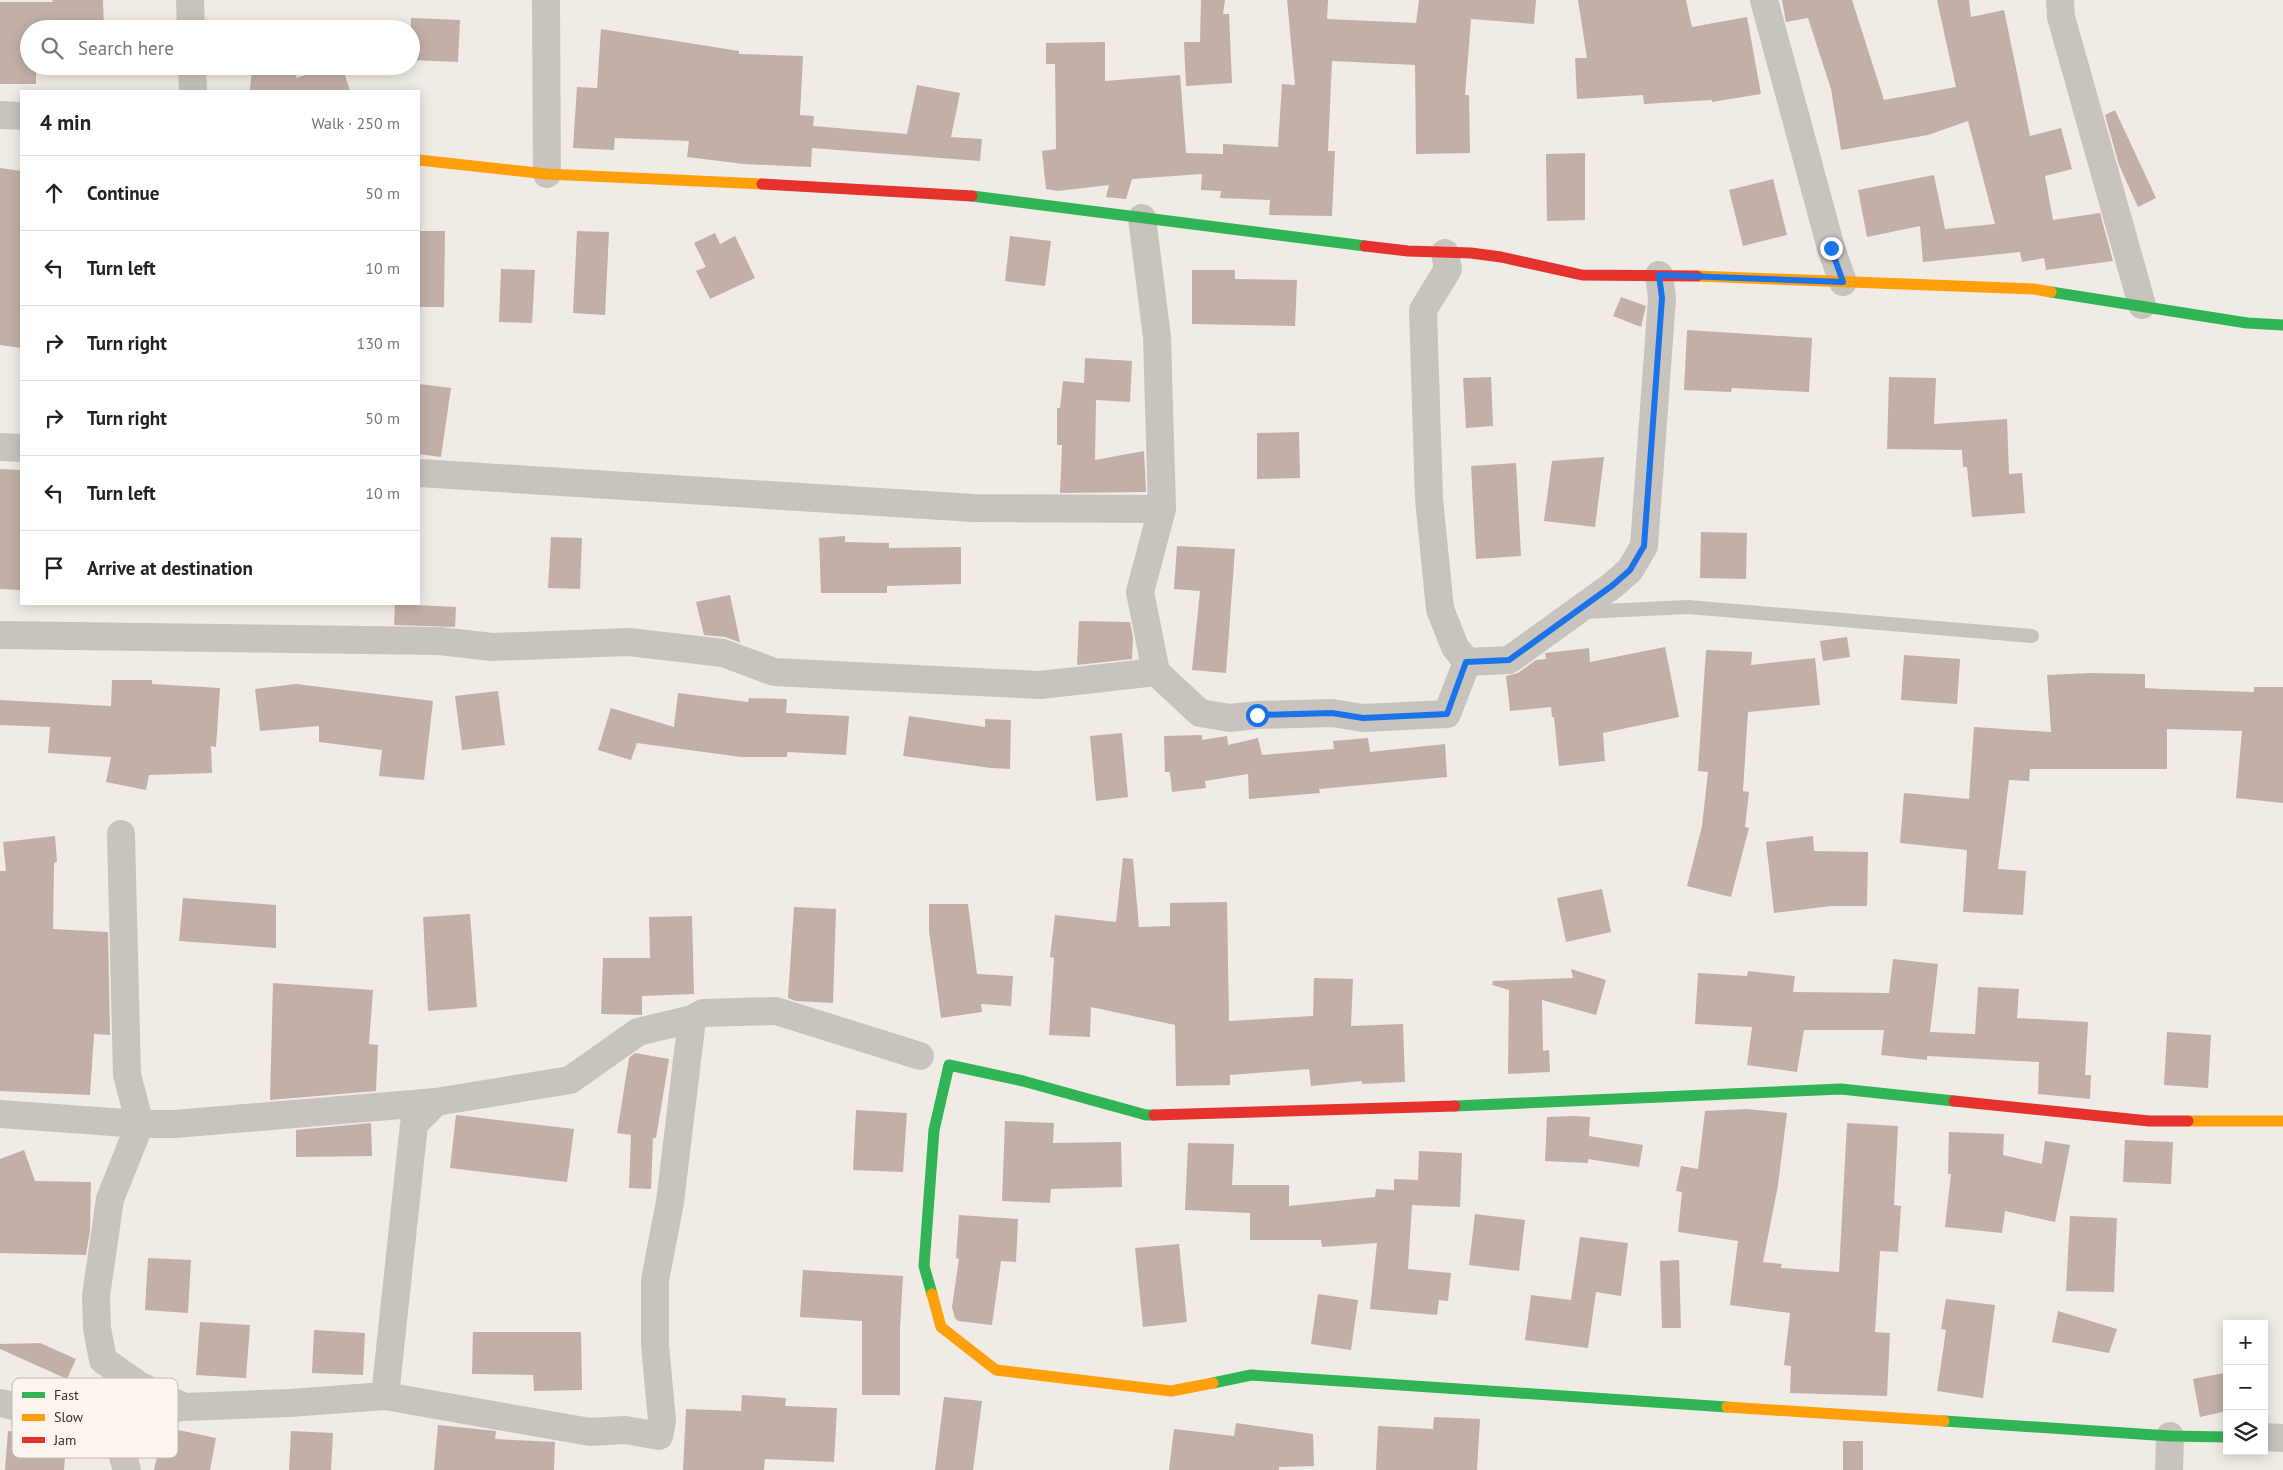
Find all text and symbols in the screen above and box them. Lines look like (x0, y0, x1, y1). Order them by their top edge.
search box (20, 20, 420, 75)
icon: search (38, 34, 66, 62)
text: Search here (78, 36, 174, 60)
text: 4 min (40, 109, 91, 136)
text: Walk · 250 m (311, 113, 400, 133)
icon: ahead (40, 179, 68, 207)
text: Continue (87, 181, 159, 205)
text: 50 m (365, 183, 400, 203)
route end (1820, 237, 1843, 260)
icon: left (40, 254, 68, 282)
text: Turn left (87, 256, 156, 280)
text: 10 m (365, 258, 400, 278)
icon: right (40, 329, 68, 357)
text: Turn right (87, 331, 167, 355)
text: 130 m (357, 333, 400, 353)
icon: right (40, 404, 68, 432)
text: Turn right (87, 406, 167, 430)
text: 50 m (365, 408, 400, 428)
icon: left (40, 479, 68, 507)
text: Turn left (87, 481, 156, 505)
text: 10 m (365, 483, 400, 503)
icon: arrive (40, 554, 68, 582)
text: Arrive at destination (87, 556, 253, 580)
route start (1246, 704, 1269, 727)
map controls (2223, 1320, 2268, 1455)
button: + (2223, 1320, 2268, 1365)
button: − (2223, 1365, 2268, 1410)
legend (12, 1378, 178, 1458)
text: Fast (54, 1386, 79, 1404)
text: Slow (54, 1408, 84, 1426)
button: layers (2223, 1410, 2268, 1455)
text: Jam (53, 1431, 76, 1449)

